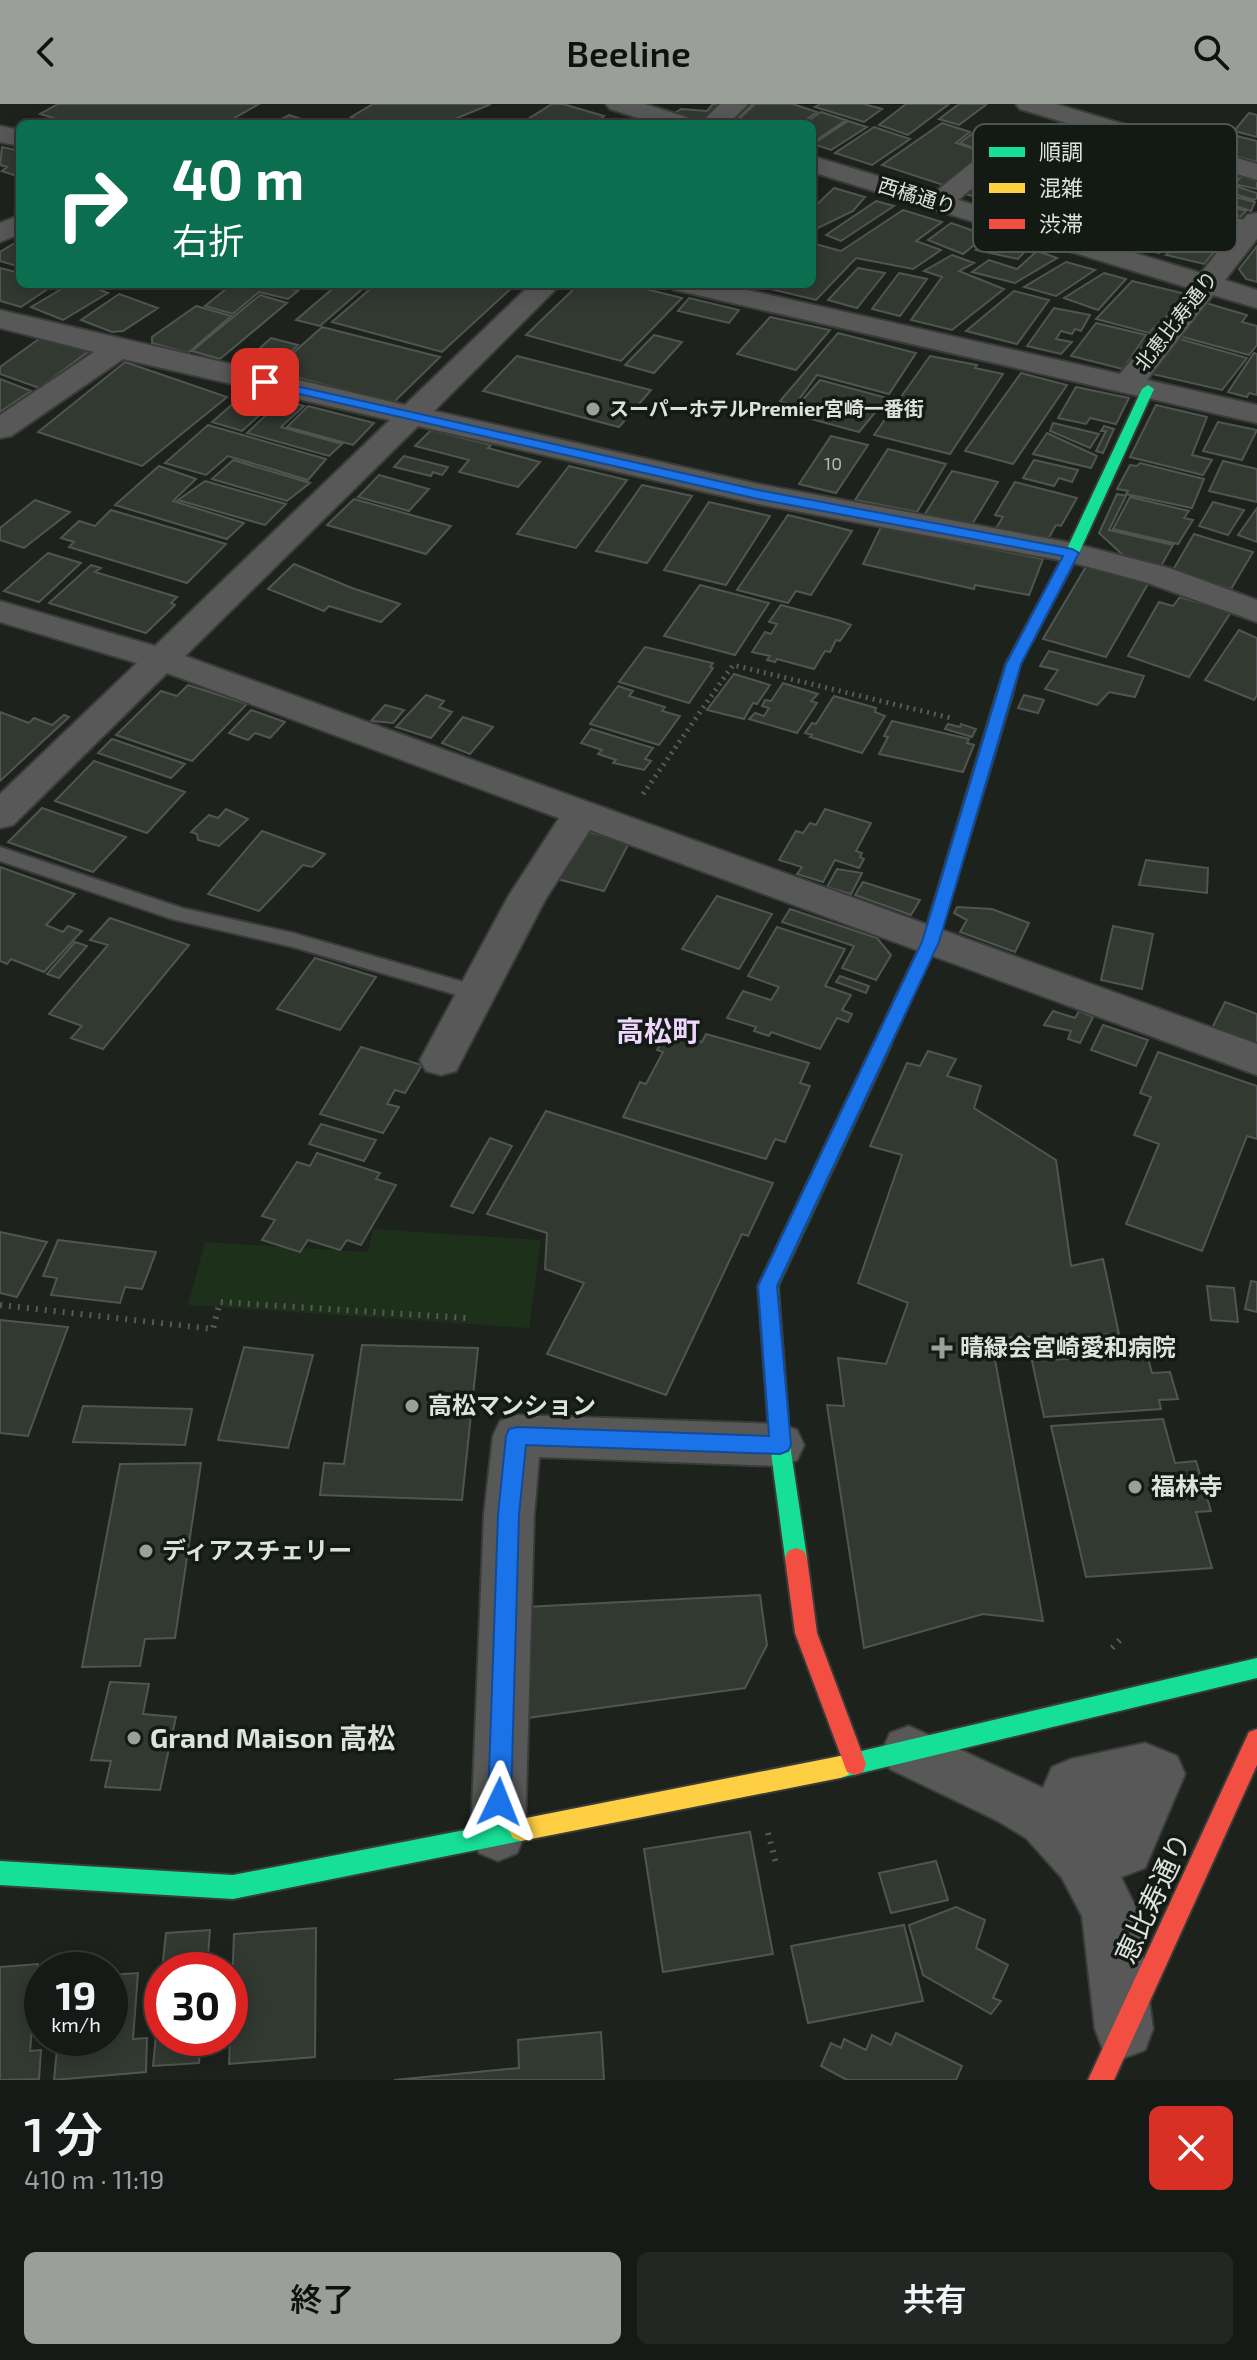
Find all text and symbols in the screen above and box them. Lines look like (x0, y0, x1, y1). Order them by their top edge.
icon: back (24, 30, 68, 74)
icon: search (1189, 30, 1233, 74)
text: Beeline (566, 31, 691, 74)
legend (973, 124, 1237, 252)
text: 順調 (1039, 138, 1083, 164)
text: 40 m (172, 144, 304, 211)
icon: right (40, 152, 144, 256)
street label: 西橘通り (876, 172, 959, 218)
text: 混雑 (1039, 174, 1083, 200)
text: 渋滞 (1039, 210, 1083, 236)
text: 右折 (172, 218, 244, 261)
street label: 北恵比寿通り (1129, 266, 1222, 375)
pin (231, 348, 299, 416)
icon: arrive (243, 360, 287, 404)
place label: スーパーホテルPremier宮崎一番街 (609, 396, 924, 420)
marker: スーパーホテルPremier宮崎一番街 (584, 400, 602, 418)
house number: 10 (824, 452, 842, 474)
district label: 高松町 (616, 1013, 700, 1047)
place label: 晴緑会宮崎愛和病院 (960, 1332, 1176, 1361)
marker: 晴緑会宮崎愛和病院 (931, 1337, 953, 1359)
place label: 高松マンション (428, 1390, 596, 1419)
marker: 高松マンション (403, 1397, 421, 1415)
place label: 福林寺 (1151, 1471, 1223, 1500)
marker: 福林寺 (1126, 1478, 1144, 1496)
place label: ディアスチェリー (162, 1535, 352, 1564)
marker: ディアスチェリー (137, 1542, 155, 1560)
place label: Grand Maison 高松 (150, 1720, 395, 1754)
marker: Grand Maison 高松 (125, 1729, 143, 1747)
position arrow (457, 1760, 541, 1844)
street label: 恵比寿通り (1107, 1827, 1197, 1968)
speed limit sign: 30 (144, 1952, 248, 2056)
text: 19 (56, 1970, 96, 2018)
text: km/h (51, 2012, 101, 2036)
text: 1 分 (24, 2104, 103, 2162)
button: close (1149, 2106, 1233, 2190)
text: 410 m · 11:19 (24, 2163, 164, 2194)
button: 終了 (24, 2252, 621, 2344)
button: 共有 (637, 2252, 1233, 2344)

